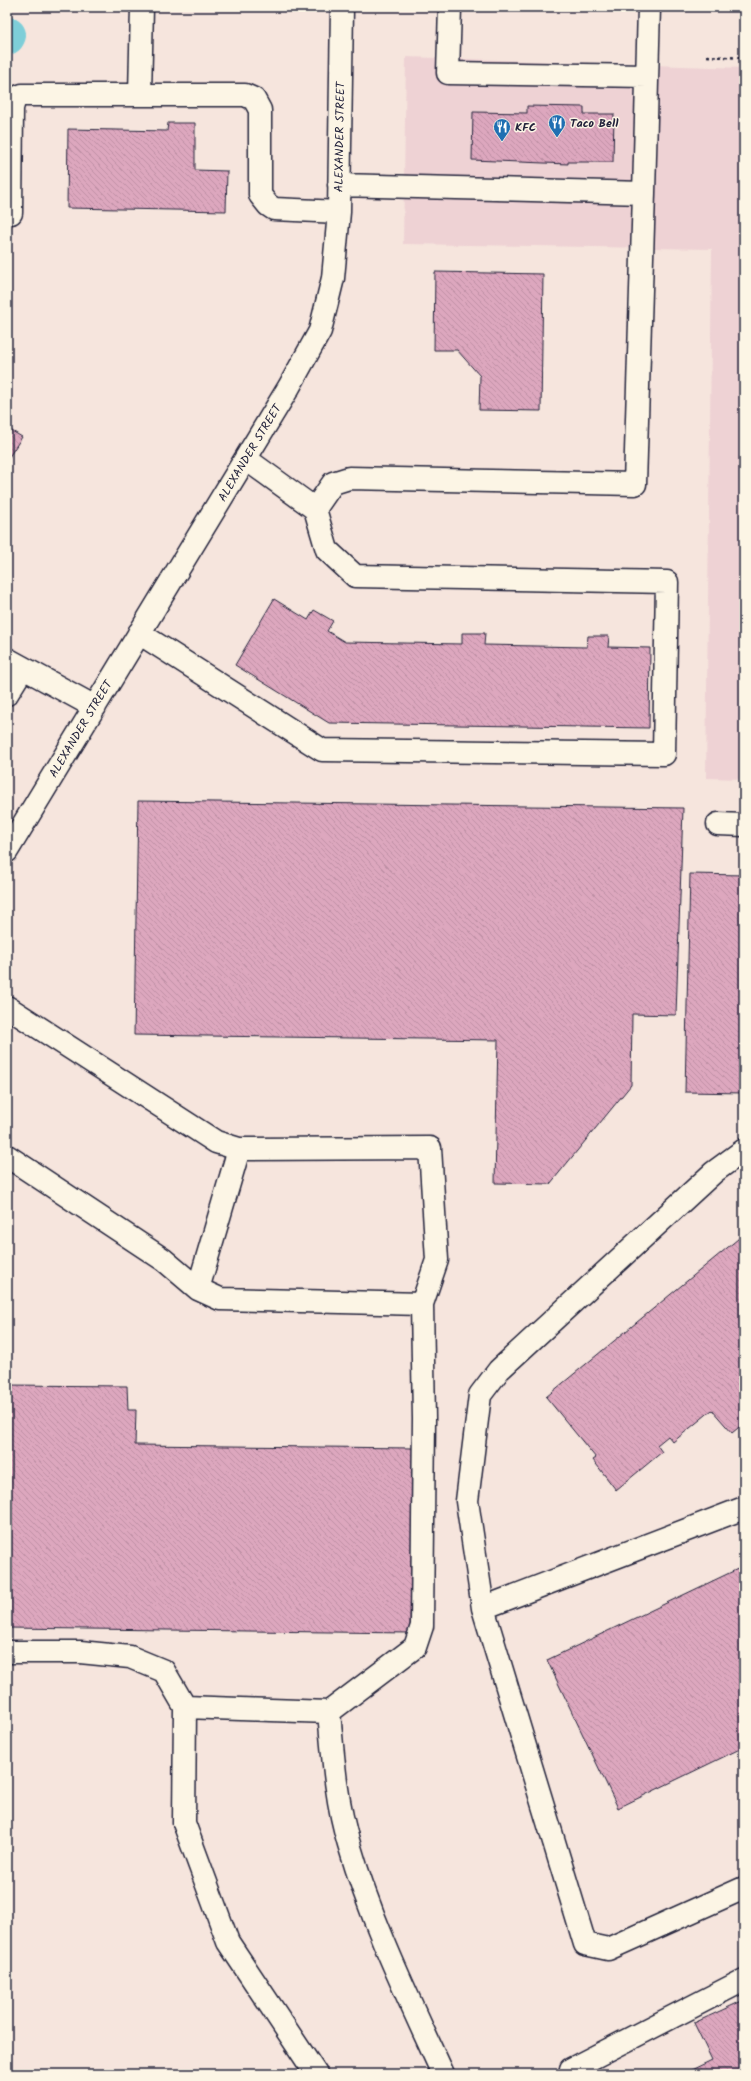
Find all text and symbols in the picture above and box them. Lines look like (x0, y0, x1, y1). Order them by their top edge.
street label: ALEXANDER STREET (330, 80, 350, 192)
restaurant icon: Taco Bell (547, 113, 567, 138)
place label: Taco Bell (570, 114, 619, 133)
restaurant icon: KFC (492, 117, 512, 142)
place label: KFC (515, 118, 536, 137)
street label: ALEXANDER STREET (213, 399, 287, 505)
street label: ALEXANDER STREET (44, 675, 118, 781)

